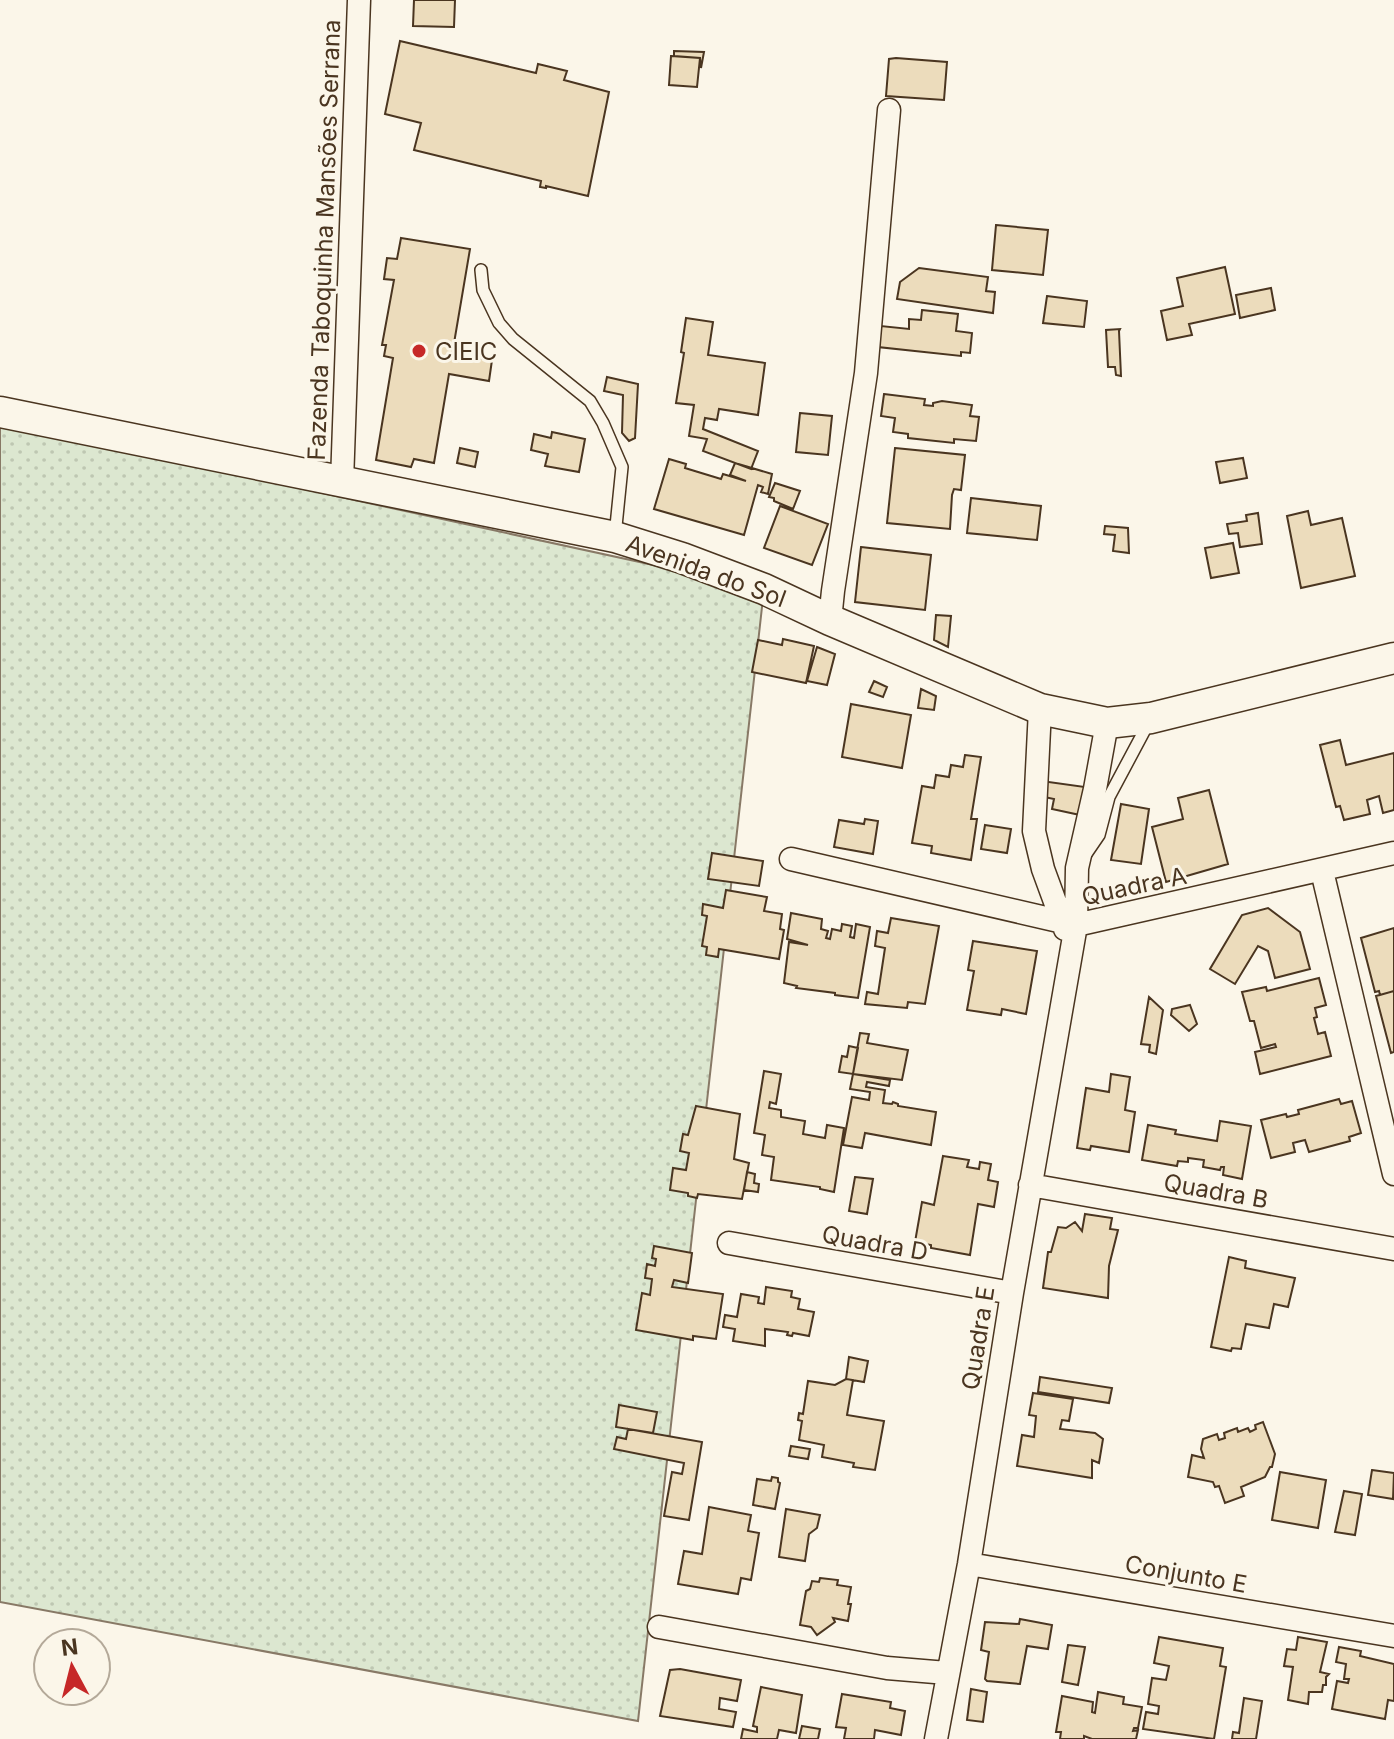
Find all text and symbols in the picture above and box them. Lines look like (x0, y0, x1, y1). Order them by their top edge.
street label: Fazenda Taboquinha Mansões Serrana (302, 19, 346, 461)
place label: CIEIC (435, 337, 497, 366)
marker: CIEIC (410, 342, 428, 360)
street label: Avenida do Sol (622, 529, 790, 613)
street label: Quadra A (1079, 861, 1189, 911)
street label: Quadra B (1161, 1168, 1271, 1214)
street label: Quadra D (820, 1219, 930, 1267)
street label: Quadra E (956, 1284, 1000, 1392)
street label: Conjunto E (1123, 1549, 1249, 1599)
north arrow (32, 1627, 112, 1707)
text: N (60, 1633, 79, 1661)

